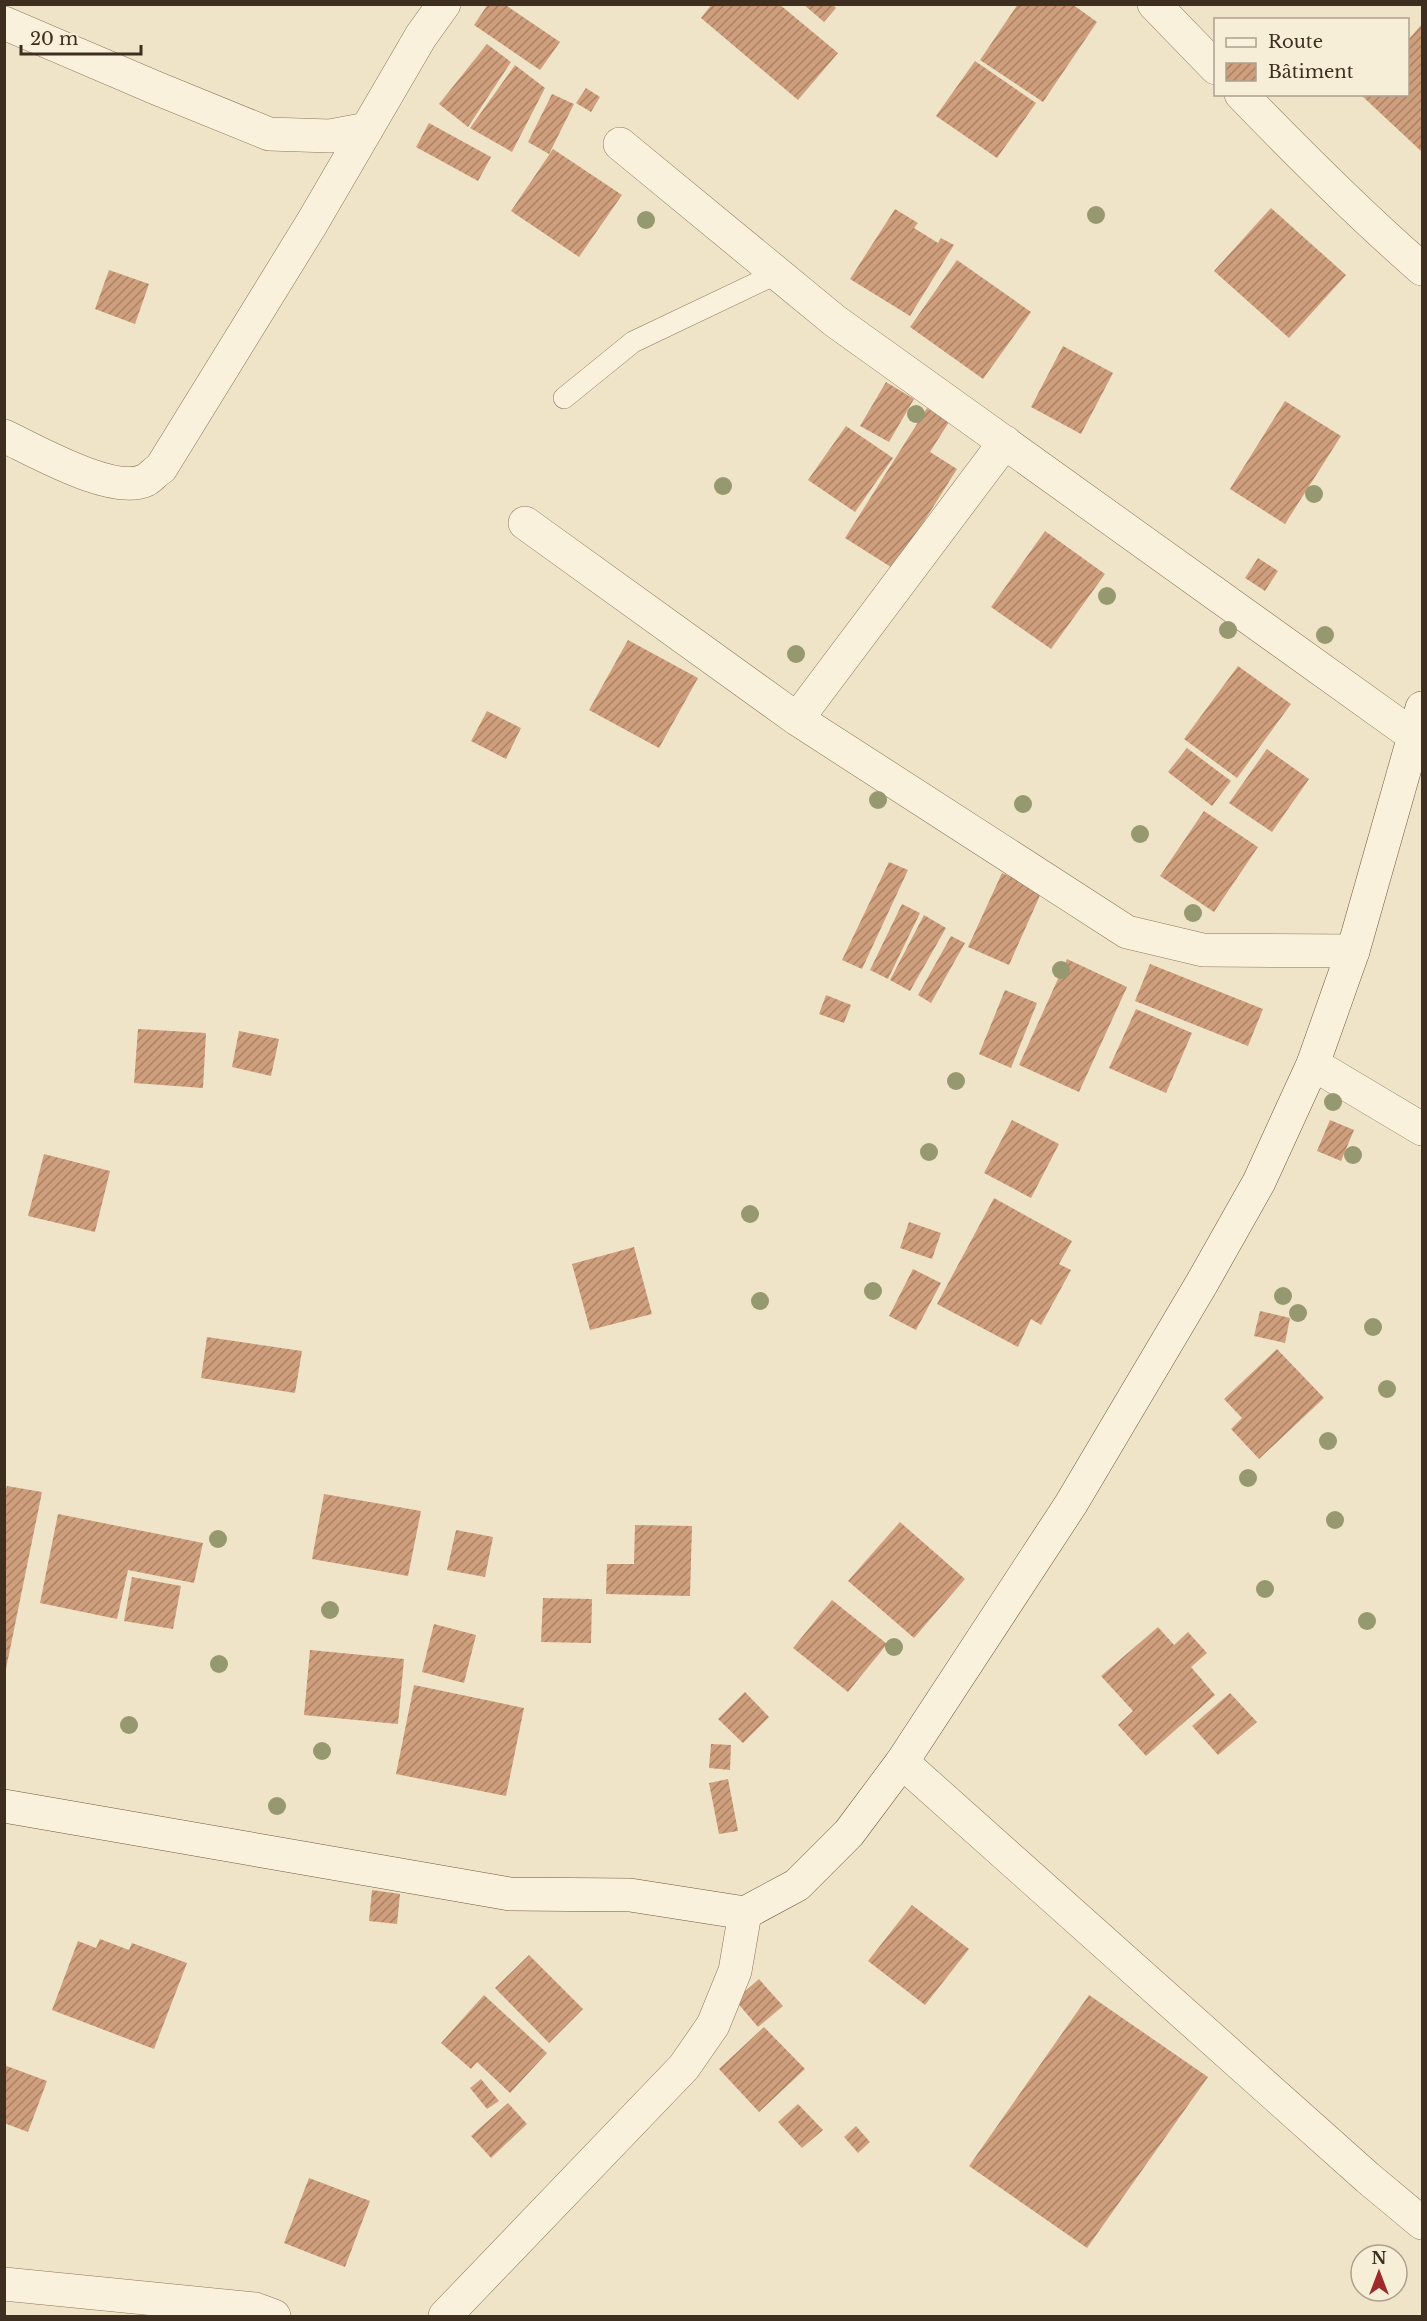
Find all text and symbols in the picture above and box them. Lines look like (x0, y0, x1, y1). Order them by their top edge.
scale bar (21, 18, 141, 56)
legend (1214, 18, 1409, 96)
text: 20 m (30, 28, 78, 50)
text: Route (1268, 31, 1323, 53)
text: Bâtiment (1268, 61, 1354, 83)
north arrow (1349, 2243, 1409, 2303)
text: N (1371, 2248, 1387, 2268)

